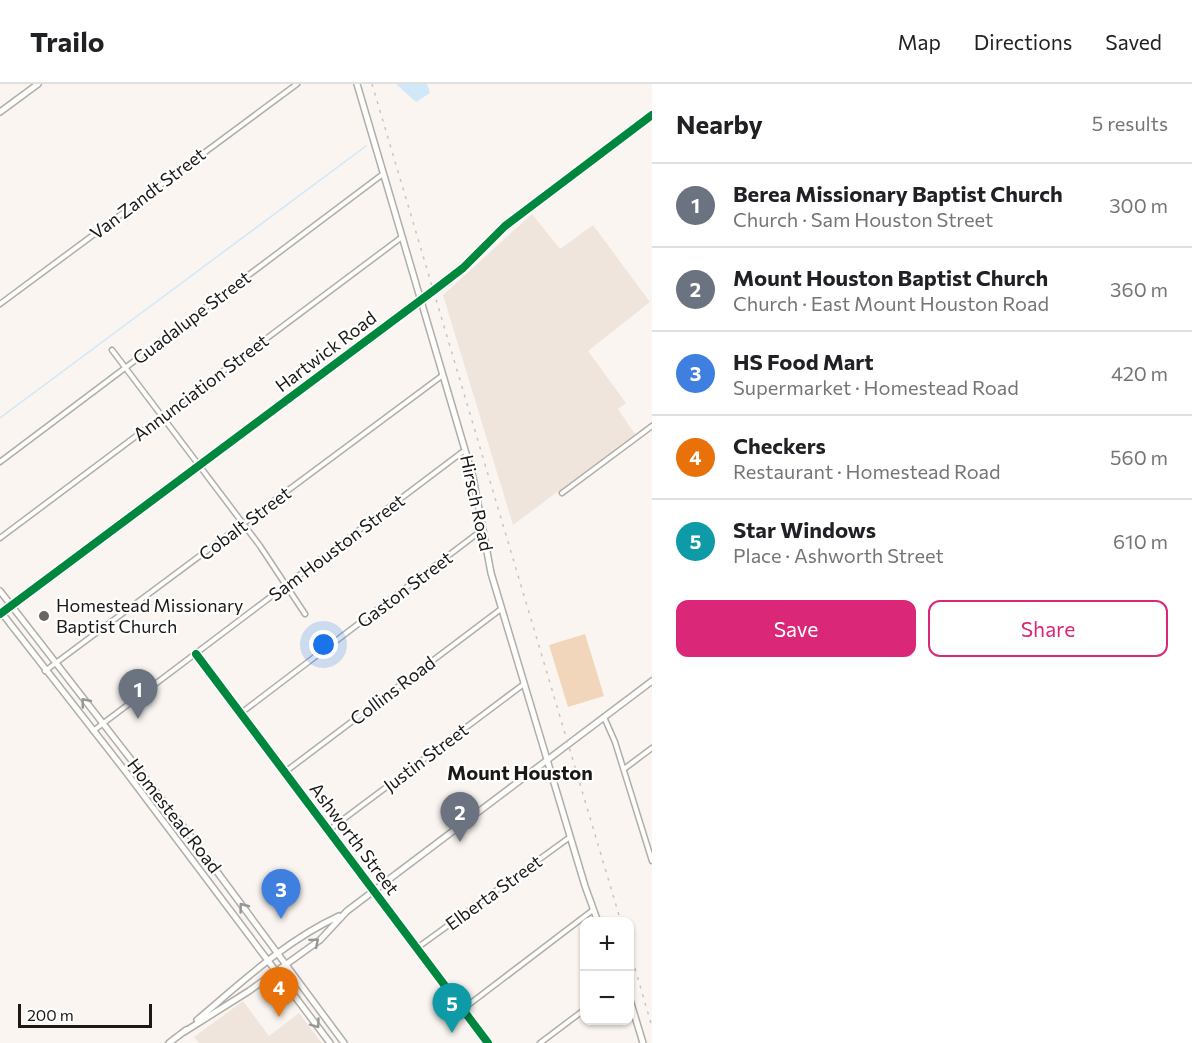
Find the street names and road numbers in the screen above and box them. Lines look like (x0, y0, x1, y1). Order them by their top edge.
street label: Van Zandt Street (85, 143, 209, 244)
street label: Guadalupe Street (128, 266, 255, 369)
street label: Hartwick Road (271, 306, 380, 396)
street label: Annunciation Street (128, 329, 272, 445)
street label: Hirsch Road (456, 453, 498, 553)
street label: Cobalt Street (194, 481, 295, 565)
street label: Sam Houston Street (264, 489, 409, 605)
street label: Gaston Street (352, 546, 456, 632)
street label: Collins Road (346, 651, 439, 729)
street label: Justin Street (379, 718, 472, 796)
street label: Homestead Road (123, 754, 226, 877)
street label: Ashworth Street (305, 778, 404, 899)
street label: Elberta Street (441, 850, 546, 935)

